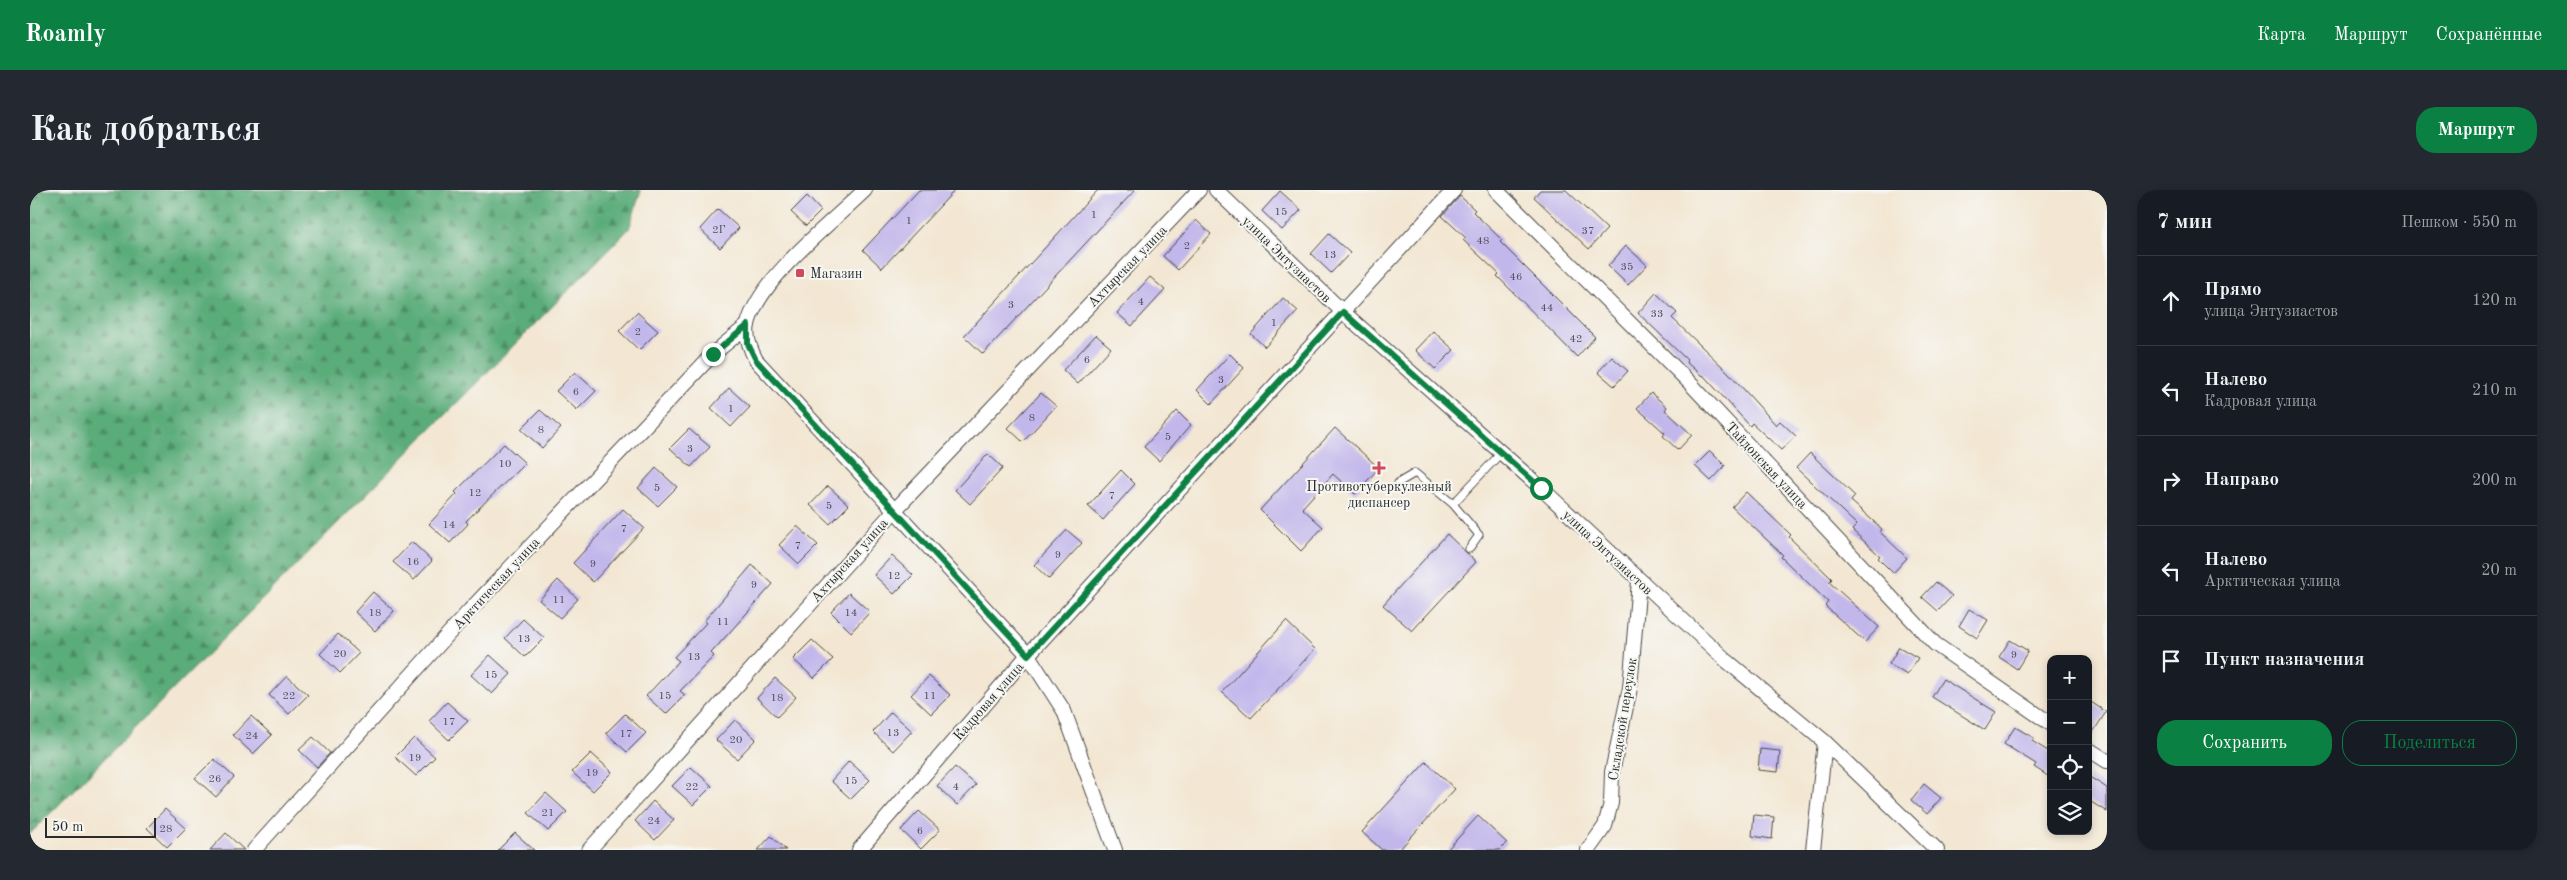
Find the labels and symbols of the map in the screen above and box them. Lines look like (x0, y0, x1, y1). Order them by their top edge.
house number: 15 (1275, 207, 1287, 218)
house number: 1 (1091, 210, 1097, 221)
street label: улица Энтузиастов (1239, 214, 1334, 306)
house number: 1 (906, 216, 912, 227)
street label: Ахтырская улица (1085, 223, 1170, 310)
house number: 2Г (712, 225, 726, 236)
house number: 37 (1582, 226, 1594, 237)
house number: 48 (1477, 236, 1489, 247)
house number: 2 (1184, 241, 1190, 252)
house number: 13 (1324, 250, 1336, 261)
house number: 35 (1621, 262, 1633, 273)
marker: Магазин (794, 267, 806, 279)
place label: Магазин (810, 267, 863, 281)
house number: 46 (1510, 272, 1522, 283)
house number: 4 (1138, 297, 1144, 308)
house number: 3 (1008, 300, 1014, 311)
house number: 44 (1541, 303, 1553, 314)
house number: 33 (1651, 309, 1663, 320)
house number: 1 (1271, 318, 1277, 329)
house number: 2 (635, 327, 641, 338)
house number: 42 (1570, 334, 1582, 345)
route end (702, 343, 725, 366)
house number: 6 (1084, 355, 1090, 366)
house number: 3 (1218, 375, 1224, 386)
house number: 6 (573, 387, 579, 398)
house number: 1 (728, 404, 734, 415)
house number: 8 (1029, 413, 1035, 424)
street label: Тайдонская улица (1723, 420, 1810, 512)
house number: 8 (538, 425, 544, 436)
house number: 5 (1165, 432, 1171, 443)
house number: 3 (687, 444, 693, 455)
house number: 10 (499, 459, 511, 470)
marker: Противотуберкулезный диспансер (1372, 461, 1386, 475)
route start (1530, 477, 1553, 500)
place label: Противотуберкулезный диспансер (1306, 480, 1452, 510)
house number: 5 (654, 483, 660, 494)
house number: 12 (469, 488, 481, 499)
house number: 7 (1109, 491, 1115, 502)
house number: 5 (826, 501, 832, 512)
street label: улица Энтузиастов (1560, 508, 1655, 598)
street label: Ахтырская улица (809, 516, 891, 605)
house number: 14 (443, 520, 455, 531)
house number: 7 (621, 524, 627, 535)
street label: Арктическая улица (451, 535, 543, 632)
house number: 7 (795, 541, 801, 552)
house number: 9 (1055, 550, 1061, 561)
house number: 16 (407, 557, 419, 568)
house number: 9 (590, 559, 596, 570)
house number: 12 (888, 571, 900, 582)
house number: 9 (751, 580, 757, 591)
house number: 11 (553, 595, 565, 606)
house number: 18 (369, 608, 381, 619)
house number: 14 (845, 608, 857, 619)
house number: 11 (717, 617, 729, 628)
house number: 13 (518, 634, 530, 645)
house number: 20 (334, 649, 346, 660)
house number: 9 (2011, 650, 2017, 661)
house number: 13 (688, 652, 700, 663)
street label: Складской переулок (1606, 657, 1640, 782)
street label: Кадровая улица (951, 660, 1027, 744)
house number: 15 (485, 670, 497, 681)
house number: 22 (283, 691, 295, 702)
house number: 15 (659, 691, 671, 702)
house number: 11 (924, 691, 936, 702)
house number: 18 (771, 693, 783, 704)
house number: 17 (443, 717, 455, 728)
house number: 13 (887, 728, 899, 739)
house number: 17 (620, 729, 632, 740)
house number: 24 (246, 731, 258, 742)
house number: 20 (730, 735, 742, 746)
house number: 19 (409, 753, 421, 764)
house number: 19 (586, 768, 598, 779)
house number: 26 (209, 774, 221, 785)
house number: 15 (845, 776, 857, 787)
house number: 22 (686, 782, 698, 793)
house number: 4 (953, 782, 959, 793)
house number: 21 (542, 808, 554, 819)
scale bar (45, 815, 156, 838)
house number: 24 (648, 816, 660, 827)
house number: 28 (160, 824, 172, 835)
house number: 6 (917, 826, 923, 837)

